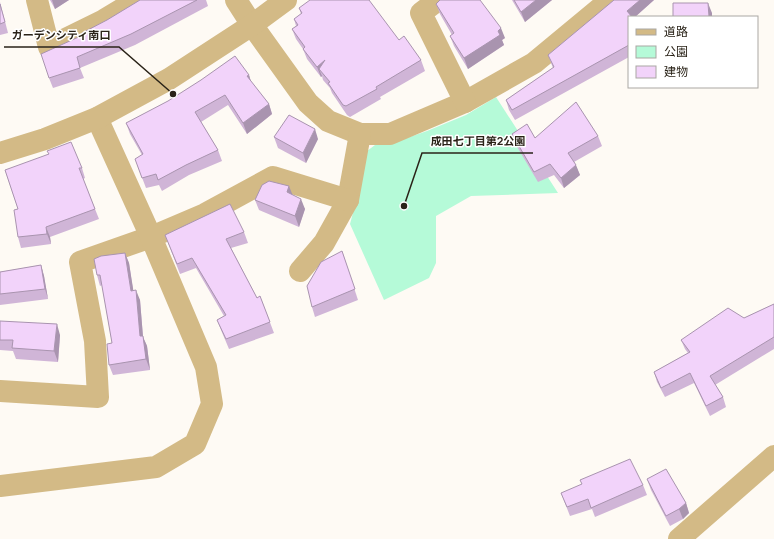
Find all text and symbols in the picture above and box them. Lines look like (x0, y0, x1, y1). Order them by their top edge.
legend (628, 16, 758, 88)
text: 道路 (664, 23, 688, 40)
callout: ガーデンシティ南口 (4, 24, 119, 47)
text: ガーデンシティ南口 (12, 27, 110, 42)
text: 公園 (664, 43, 688, 60)
text: 建物 (664, 63, 688, 80)
callout: 成田七丁目第2公園 (422, 130, 533, 153)
text: 成田七丁目第2公園 (431, 133, 525, 148)

